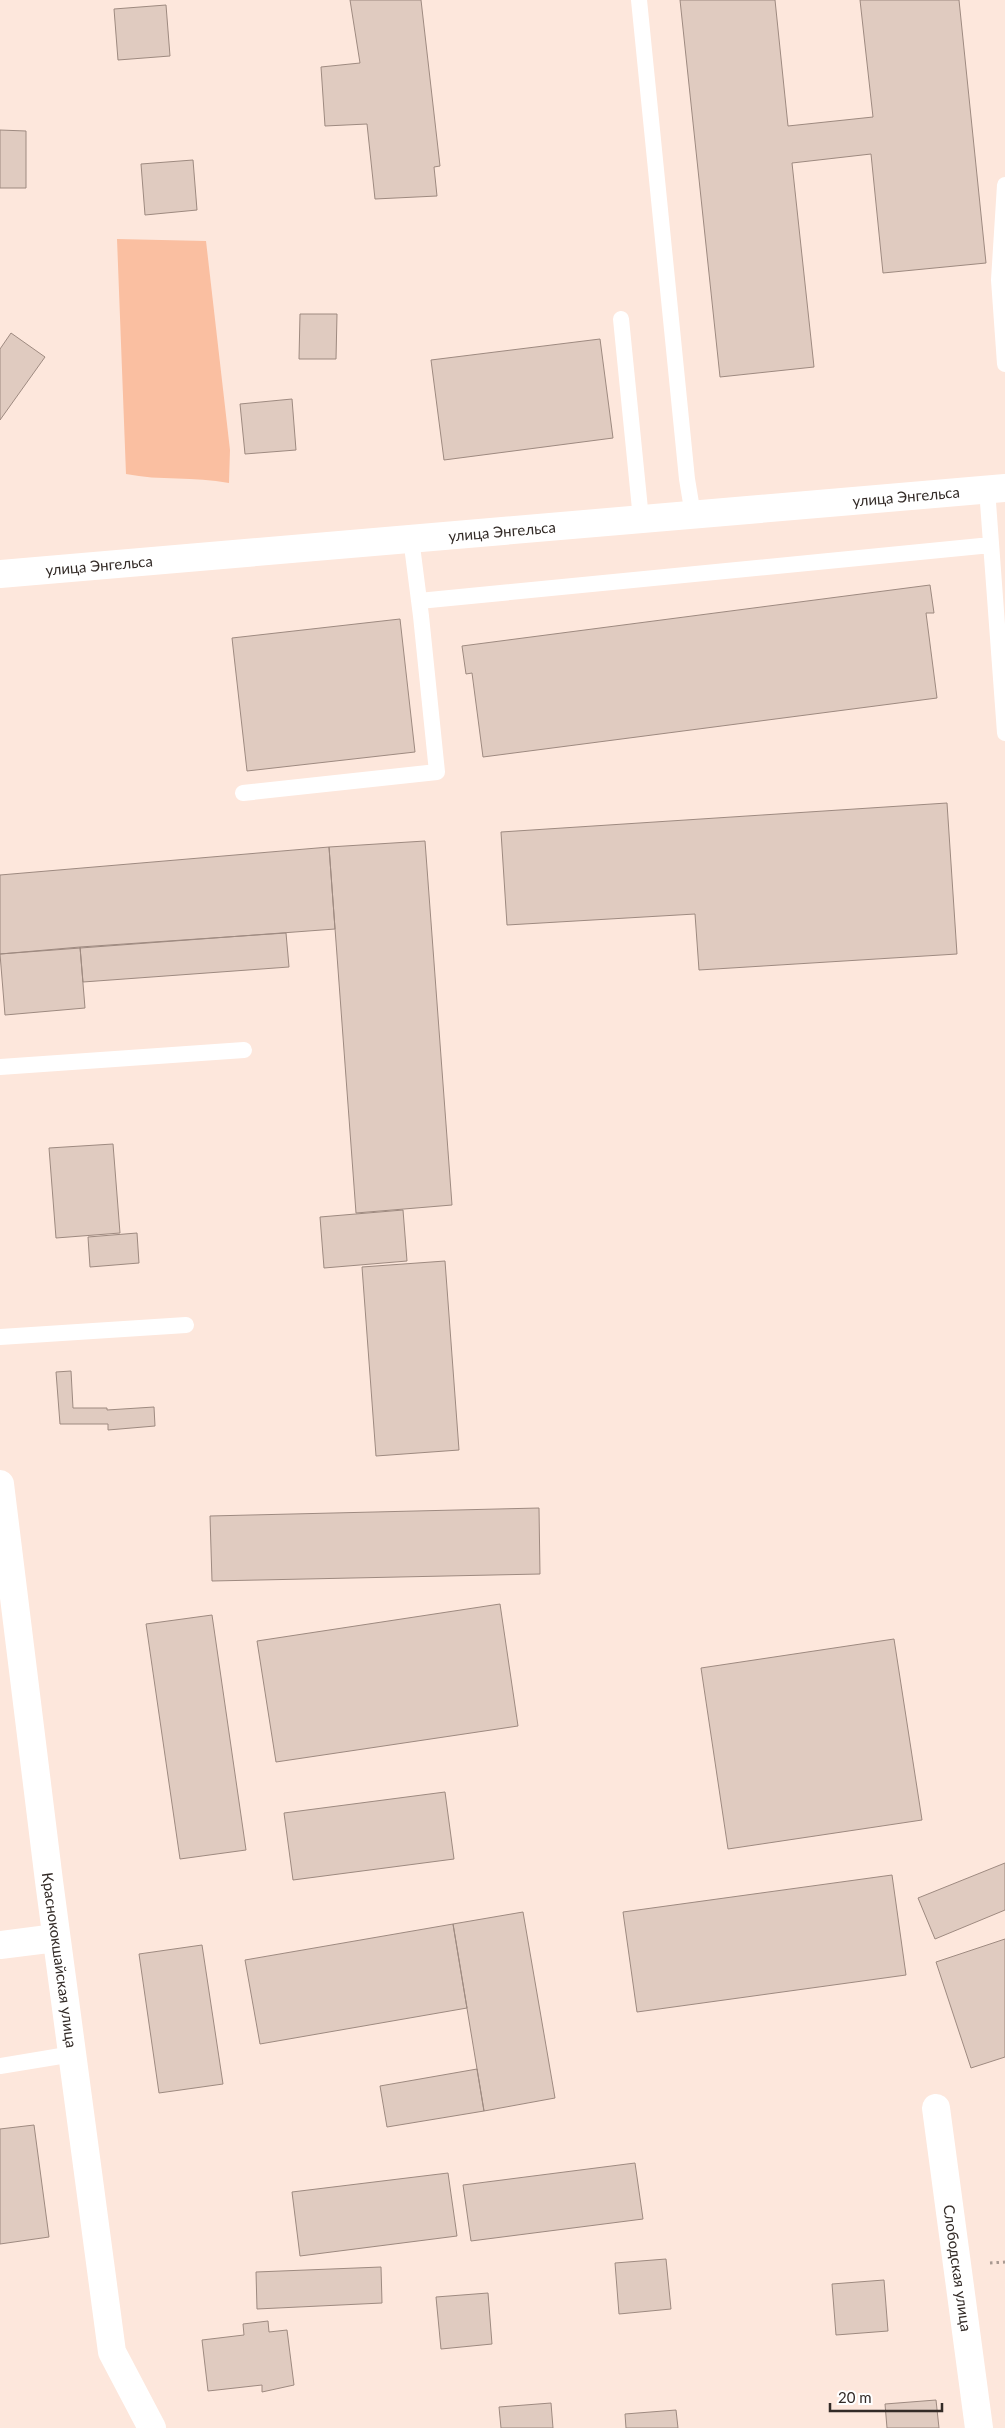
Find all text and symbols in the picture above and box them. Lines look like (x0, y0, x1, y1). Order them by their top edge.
street label: улица Энгельса (852, 482, 960, 510)
street label: улица Энгельса (448, 517, 556, 545)
street label: улица Энгельса (45, 551, 153, 579)
street label: Краснококшайская улица (39, 1871, 81, 2049)
street label: Слободская улица (940, 2203, 976, 2333)
scale bar (830, 2380, 942, 2412)
text: 20 m (838, 2388, 872, 2406)

